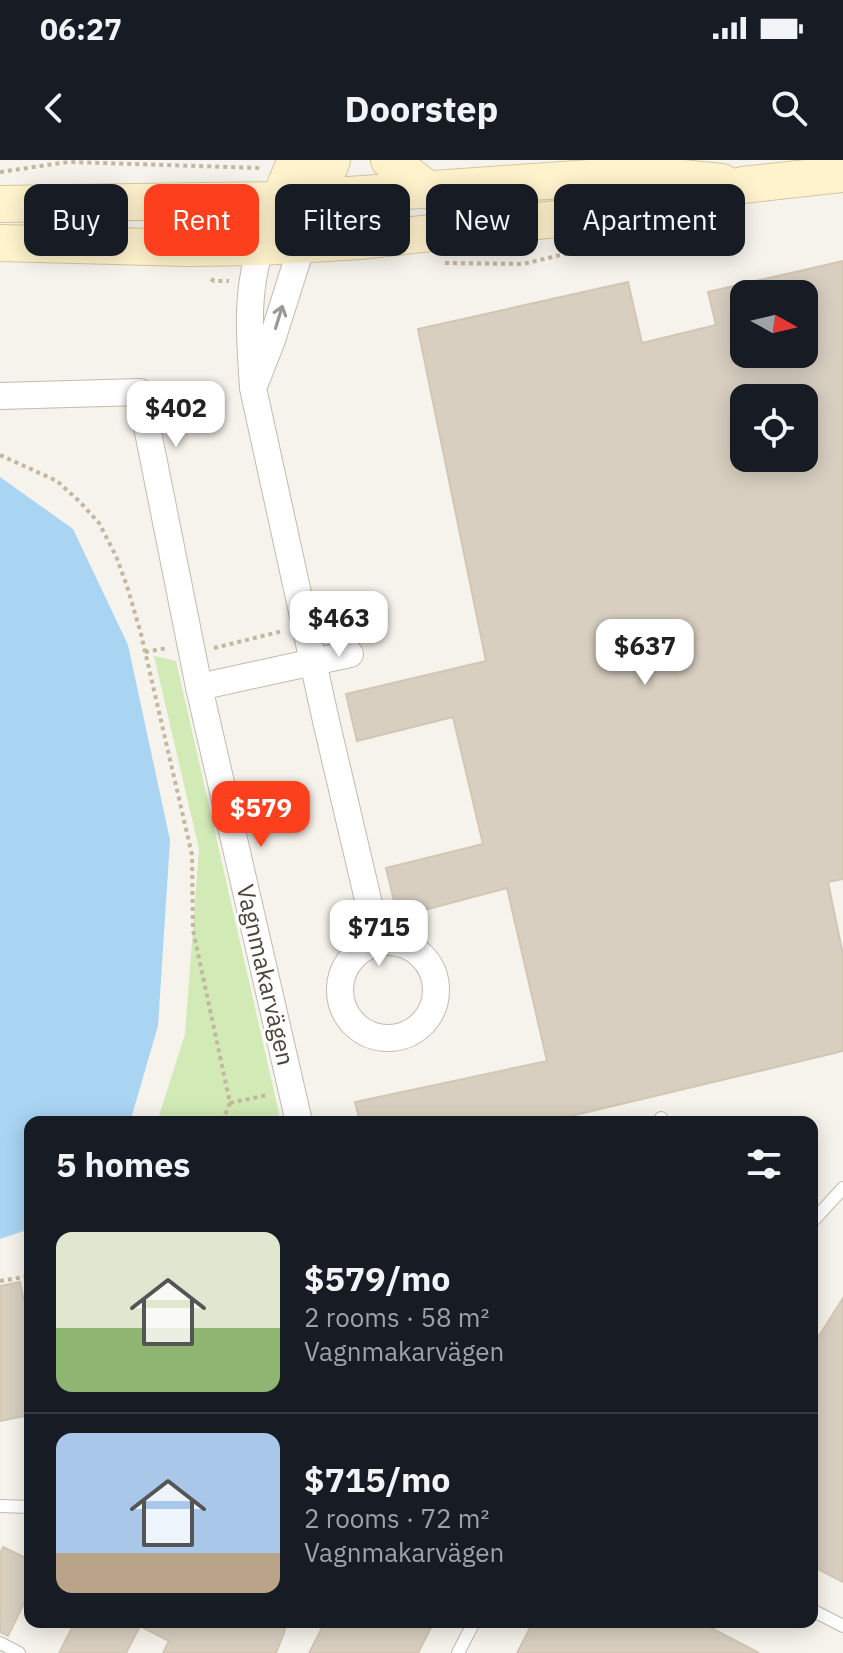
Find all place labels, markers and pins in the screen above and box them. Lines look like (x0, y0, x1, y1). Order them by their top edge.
pin: $402 (129, 381, 223, 449)
pin: $463 (292, 591, 386, 659)
pin: $637 (598, 619, 692, 687)
pin: $579 (214, 781, 308, 849)
pin: $715 (332, 900, 426, 968)

